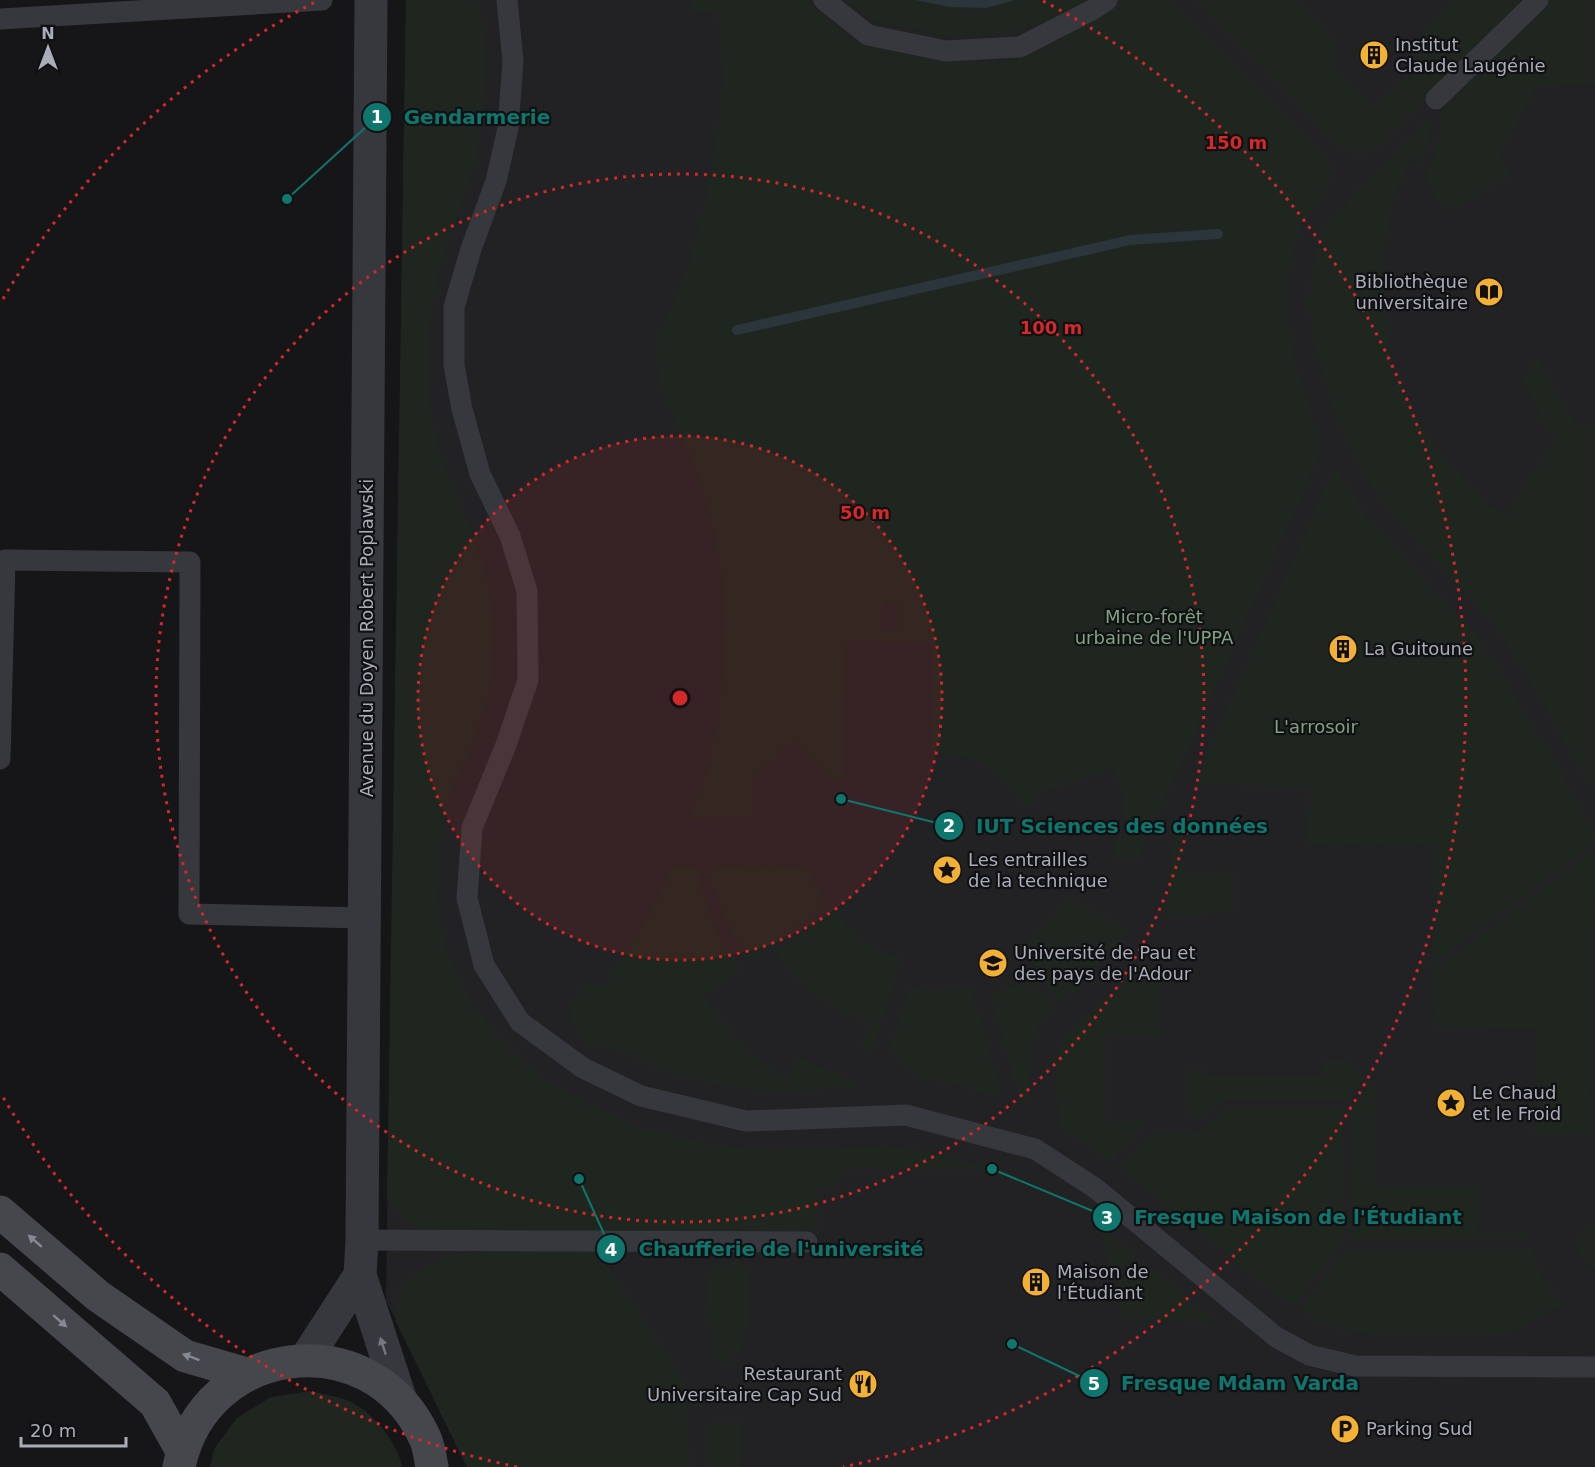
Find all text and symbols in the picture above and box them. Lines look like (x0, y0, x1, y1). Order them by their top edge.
north arrow (18, 18, 78, 78)
text: N (41, 24, 55, 43)
place label: Institut Claude Laugénie (1395, 34, 1546, 76)
building icon: Institut Claude Laugénie (1358, 39, 1390, 71)
callout: Gendarmerie (362, 98, 562, 136)
text: Gendarmerie (404, 105, 550, 129)
text: 1 (371, 106, 383, 127)
text: 150 m (1205, 132, 1267, 153)
place label: Bibliothèque universitaire (1355, 271, 1468, 313)
library icon: Bibliothèque universitaire (1473, 276, 1505, 308)
text: 100 m (1020, 317, 1082, 338)
street label: Avenue du Doyen Robert Poplawski (356, 479, 377, 797)
text: 50 m (840, 502, 890, 523)
park label: Micro-forêt urbaine de l'UPPA (1075, 606, 1234, 648)
building icon: La Guitoune (1327, 633, 1359, 665)
place label: La Guitoune (1364, 638, 1473, 659)
centre of rings (670, 688, 690, 708)
park label: L'arrosoir (1274, 716, 1359, 737)
callout: IUT Sciences des données (934, 807, 1280, 845)
text: IUT Sciences des données (976, 814, 1268, 838)
text: 2 (943, 815, 955, 836)
place label: Les entrailles de la technique (968, 849, 1108, 891)
place icon: Les entrailles de la technique (931, 854, 963, 886)
place label: Université de Pau et des pays de l'Adour (1014, 942, 1196, 984)
school or university icon: Université de Pau et des pays de l'Adour (977, 947, 1009, 979)
place label: Le Chaud et le Froid (1472, 1082, 1561, 1124)
place icon: Le Chaud et le Froid (1435, 1087, 1467, 1119)
callout: Fresque Maison de l'Étudiant (1092, 1198, 1474, 1236)
text: Fresque Maison de l'Étudiant (1134, 1205, 1462, 1229)
text: 3 (1101, 1207, 1113, 1228)
callout: Chaufferie de l'université (596, 1230, 936, 1268)
one-way arrow (28, 1235, 43, 1248)
text: Chaufferie de l'université (638, 1237, 924, 1261)
text: 4 (605, 1239, 617, 1260)
place label: Maison de l'Étudiant (1057, 1261, 1149, 1303)
building icon: Maison de l'Étudiant (1020, 1266, 1052, 1298)
one-way arrow (52, 1314, 67, 1327)
one-way arrow (377, 1337, 387, 1355)
one-way arrow (181, 1352, 199, 1362)
place label: Restaurant Universitaire Cap Sud (647, 1363, 842, 1405)
callout: Fresque Mdam Varda (1079, 1364, 1371, 1402)
restaurant icon: Restaurant Universitaire Cap Sud (847, 1368, 879, 1400)
text: Fresque Mdam Varda (1121, 1371, 1359, 1395)
text: 5 (1088, 1373, 1100, 1394)
scale bar (21, 1410, 126, 1448)
parking icon: Parking Sud (1329, 1413, 1361, 1445)
place label: Parking Sud (1366, 1418, 1473, 1439)
text: 20 m (30, 1420, 76, 1441)

